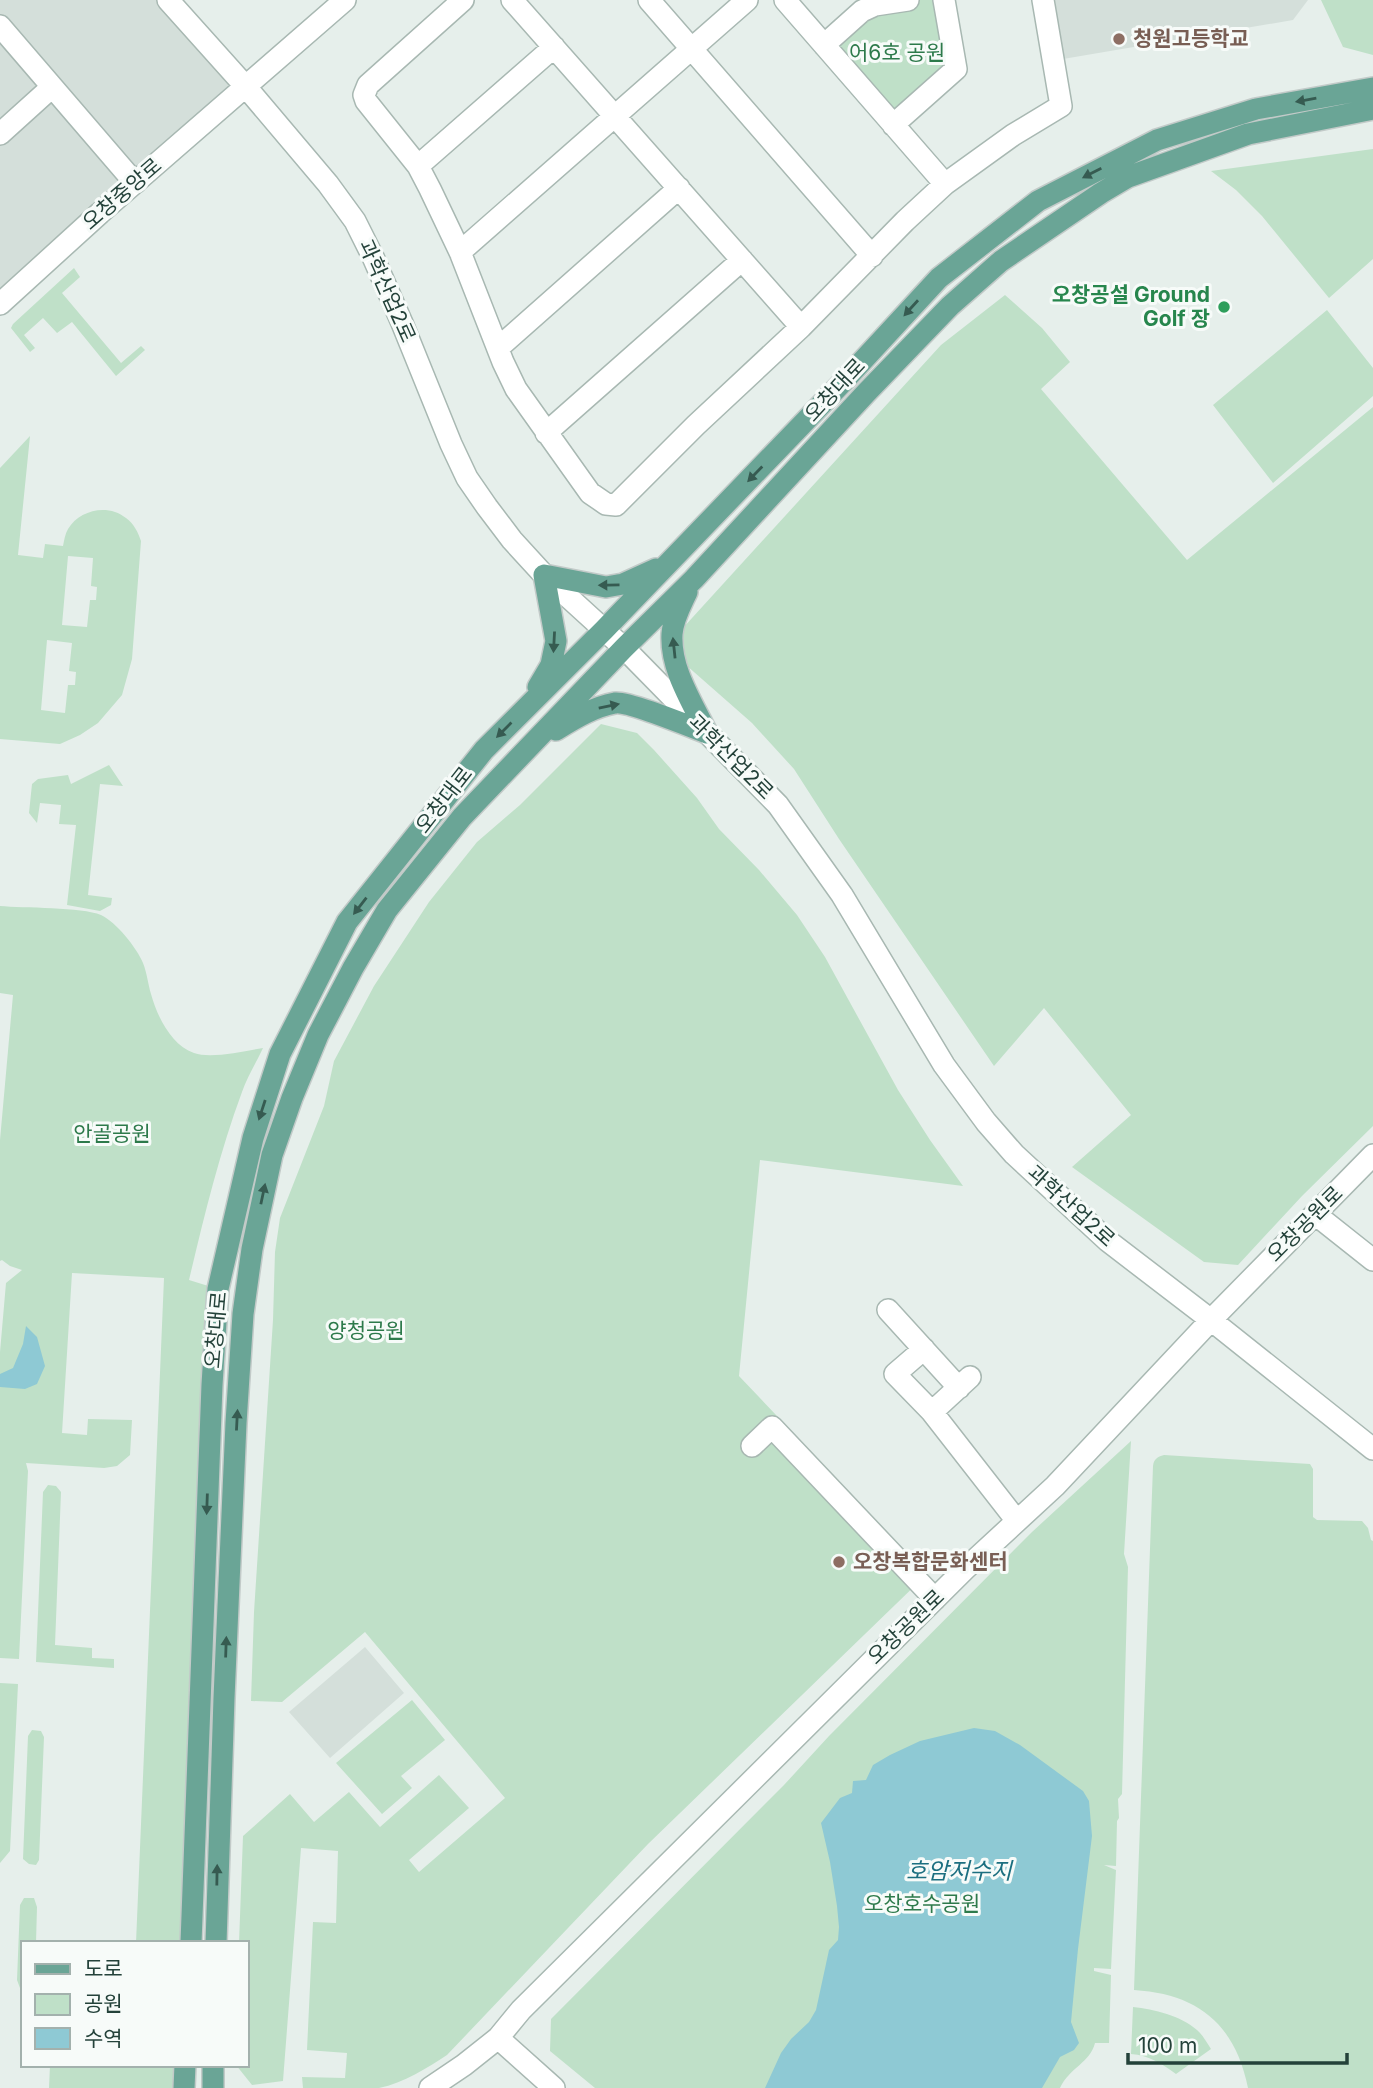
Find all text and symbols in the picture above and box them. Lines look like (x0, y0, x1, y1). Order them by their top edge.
place label: 청원고등학교 (1133, 26, 1249, 51)
marker: 청원고등학교 (1111, 31, 1127, 47)
park label: 어6호 공원 (849, 40, 945, 65)
one-way arrow (1295, 95, 1317, 106)
street label: 오창중앙로 (77, 152, 166, 235)
one-way arrow (1082, 168, 1102, 179)
street label: 과학산업2로 (354, 236, 421, 346)
place label: 오창공설 Ground Golf 장 (1052, 282, 1210, 331)
one-way arrow (903, 299, 919, 317)
marker: 오창공설 Ground Golf 장 (1216, 299, 1232, 315)
street label: 오창대로 (799, 353, 870, 426)
one-way arrow (747, 465, 763, 482)
one-way arrow (598, 579, 620, 591)
one-way arrow (548, 631, 559, 653)
one-way arrow (668, 637, 679, 659)
one-way arrow (598, 701, 620, 712)
street label: 과학산업2로 (684, 709, 779, 804)
one-way arrow (496, 721, 512, 738)
street label: 오창대로 (410, 762, 477, 838)
one-way arrow (353, 897, 367, 915)
one-way arrow (256, 1100, 267, 1121)
park label: 안골공원 (73, 1121, 151, 1146)
street label: 과학산업2로 (1022, 1160, 1120, 1252)
street label: 오창공원로 (1262, 1181, 1348, 1267)
one-way arrow (258, 1183, 269, 1205)
street label: 오창대로 (200, 1290, 231, 1370)
park label: 양청공원 (327, 1318, 405, 1343)
one-way arrow (231, 1409, 242, 1431)
one-way arrow (201, 1493, 213, 1515)
place label: 오창복합문화센터 (853, 1549, 1008, 1574)
marker: 오창복합문화센터 (831, 1554, 847, 1570)
street label: 오창공원로 (862, 1584, 949, 1669)
one-way arrow (221, 1636, 232, 1658)
water label: 호암저수지 (906, 1857, 1014, 1885)
one-way arrow (212, 1863, 223, 1885)
park label: 오창호수공원 (864, 1891, 980, 1916)
legend (21, 1941, 248, 2067)
text: 도로 (84, 1956, 123, 1981)
text: 공원 (84, 1991, 123, 2016)
scale bar (1128, 2022, 1347, 2066)
text: 수역 (84, 2026, 123, 2051)
text: 100 m (1138, 2033, 1197, 2058)

